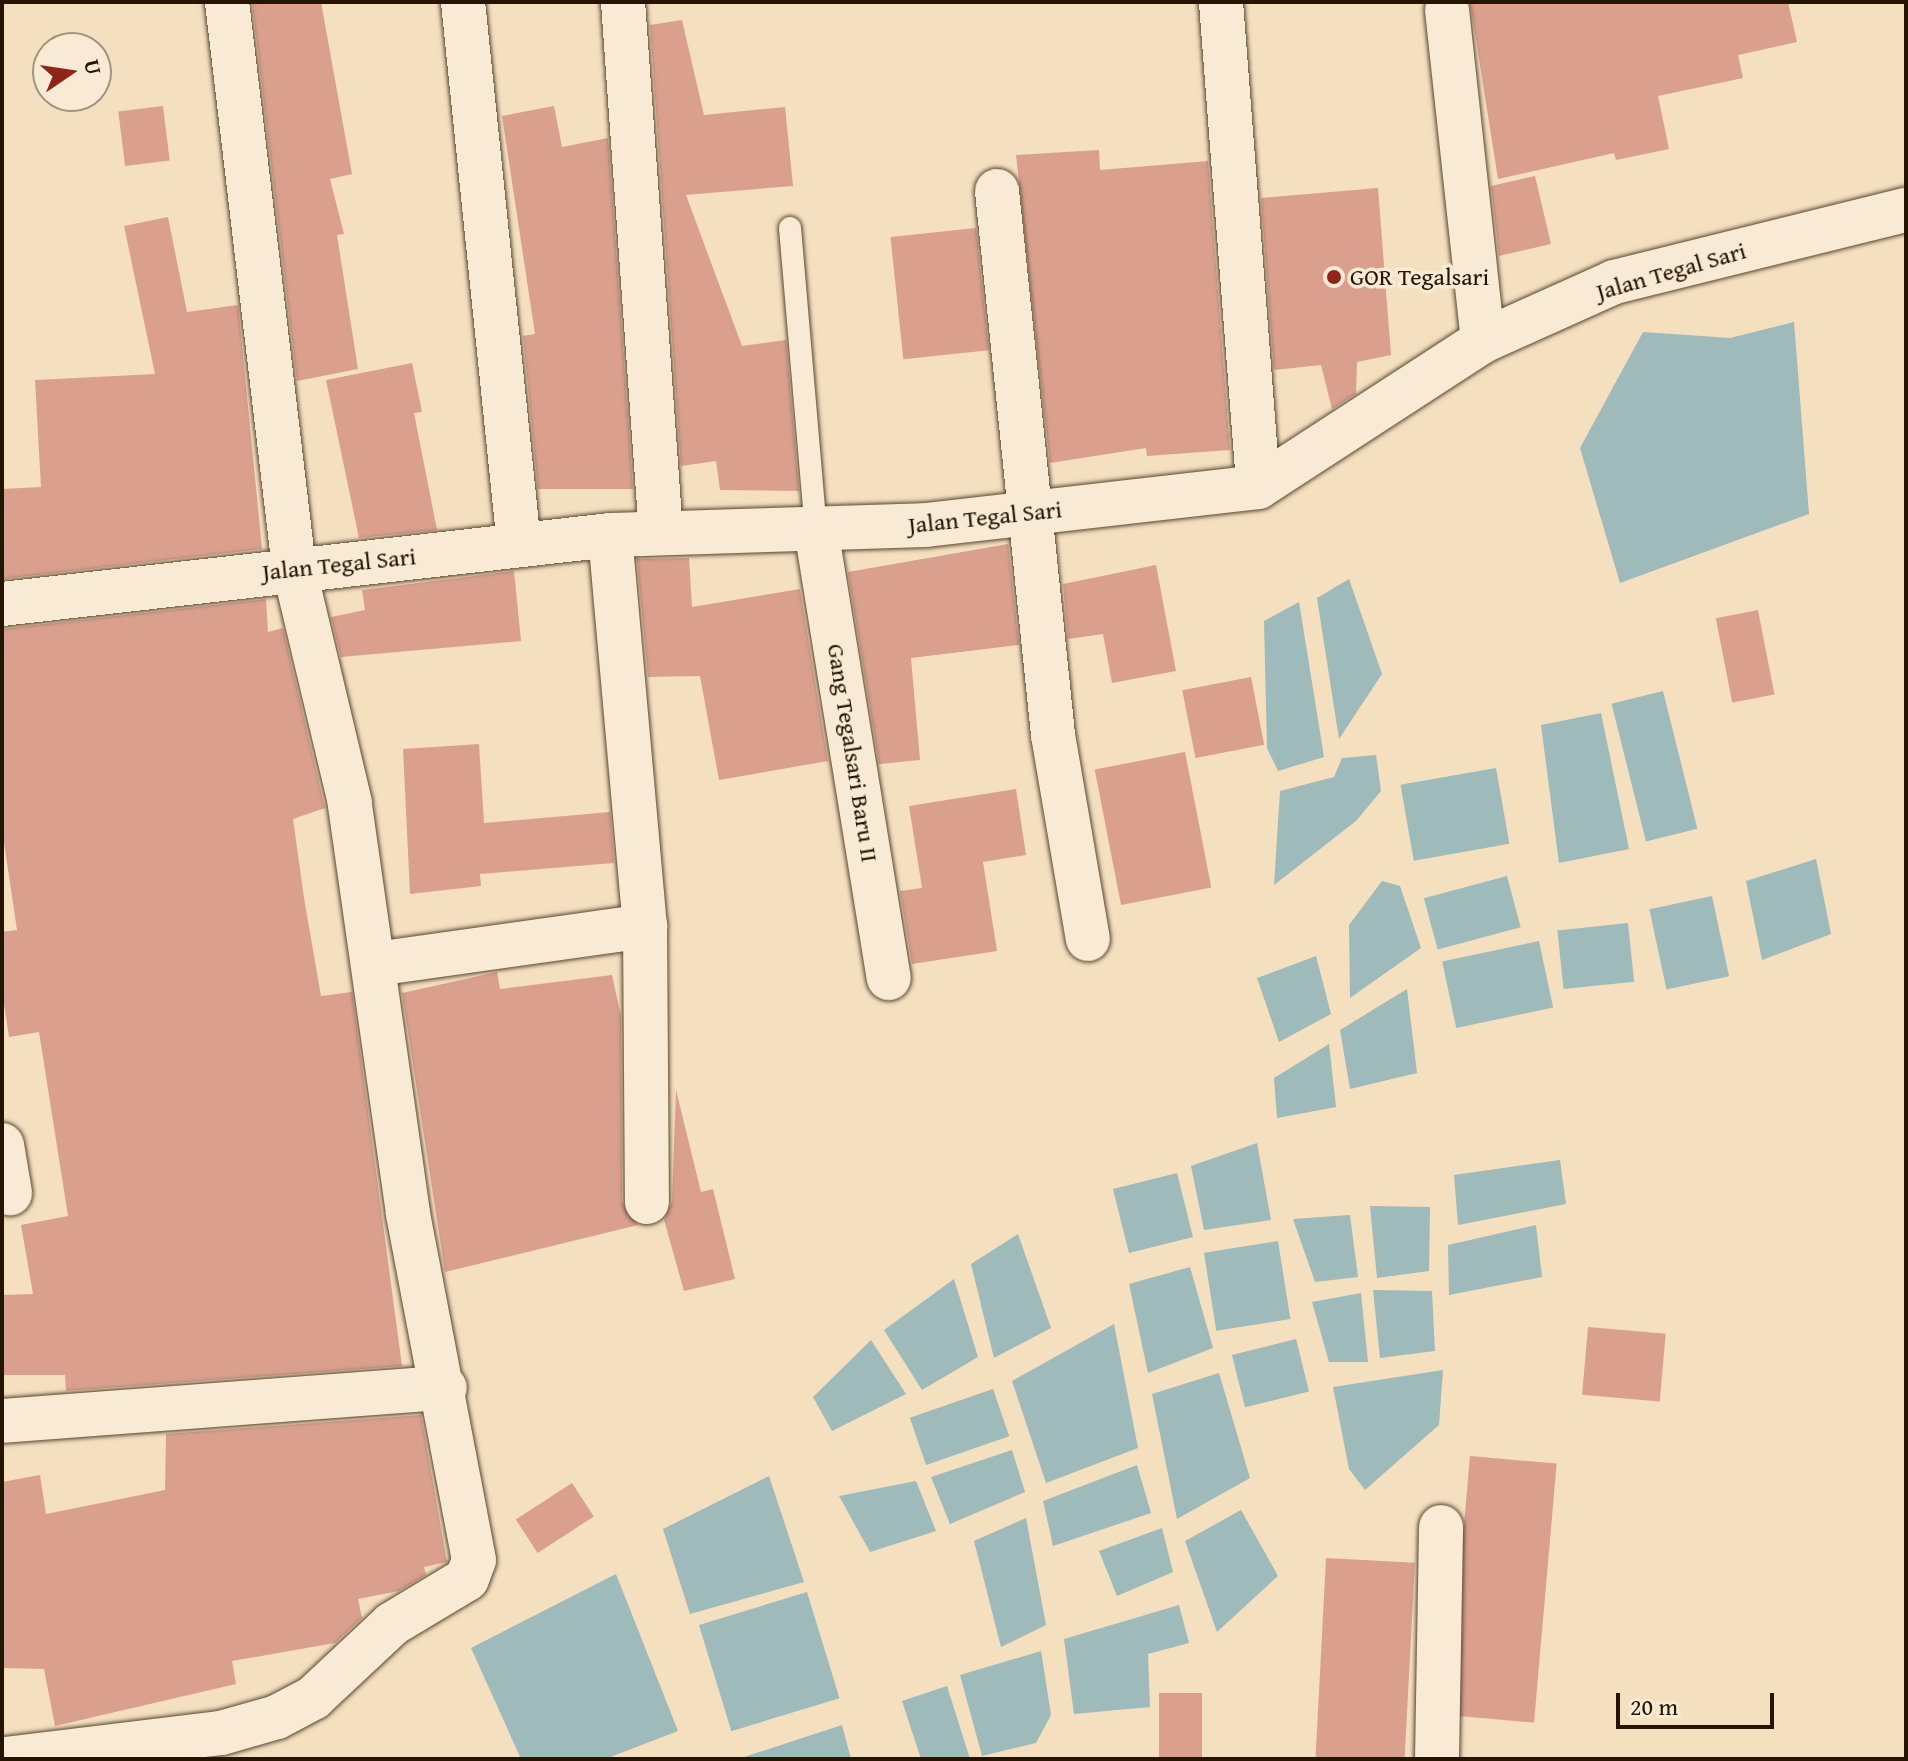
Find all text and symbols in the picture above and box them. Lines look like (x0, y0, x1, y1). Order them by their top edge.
north arrow (32, 32, 112, 112)
text: U (76, 56, 111, 78)
street label: Jalan Tegal Sari (1593, 236, 1749, 306)
place label: GOR Tegalsari (1350, 263, 1489, 291)
marker: GOR Tegalsari (1325, 268, 1343, 286)
street label: Jalan Tegal Sari (907, 495, 1063, 539)
street label: Jalan Tegal Sari (261, 542, 417, 586)
street label: Gang Tegalsari Baru II (822, 642, 884, 864)
scale bar (1620, 1677, 1778, 1727)
text: 20 m (1630, 1689, 1678, 1724)

